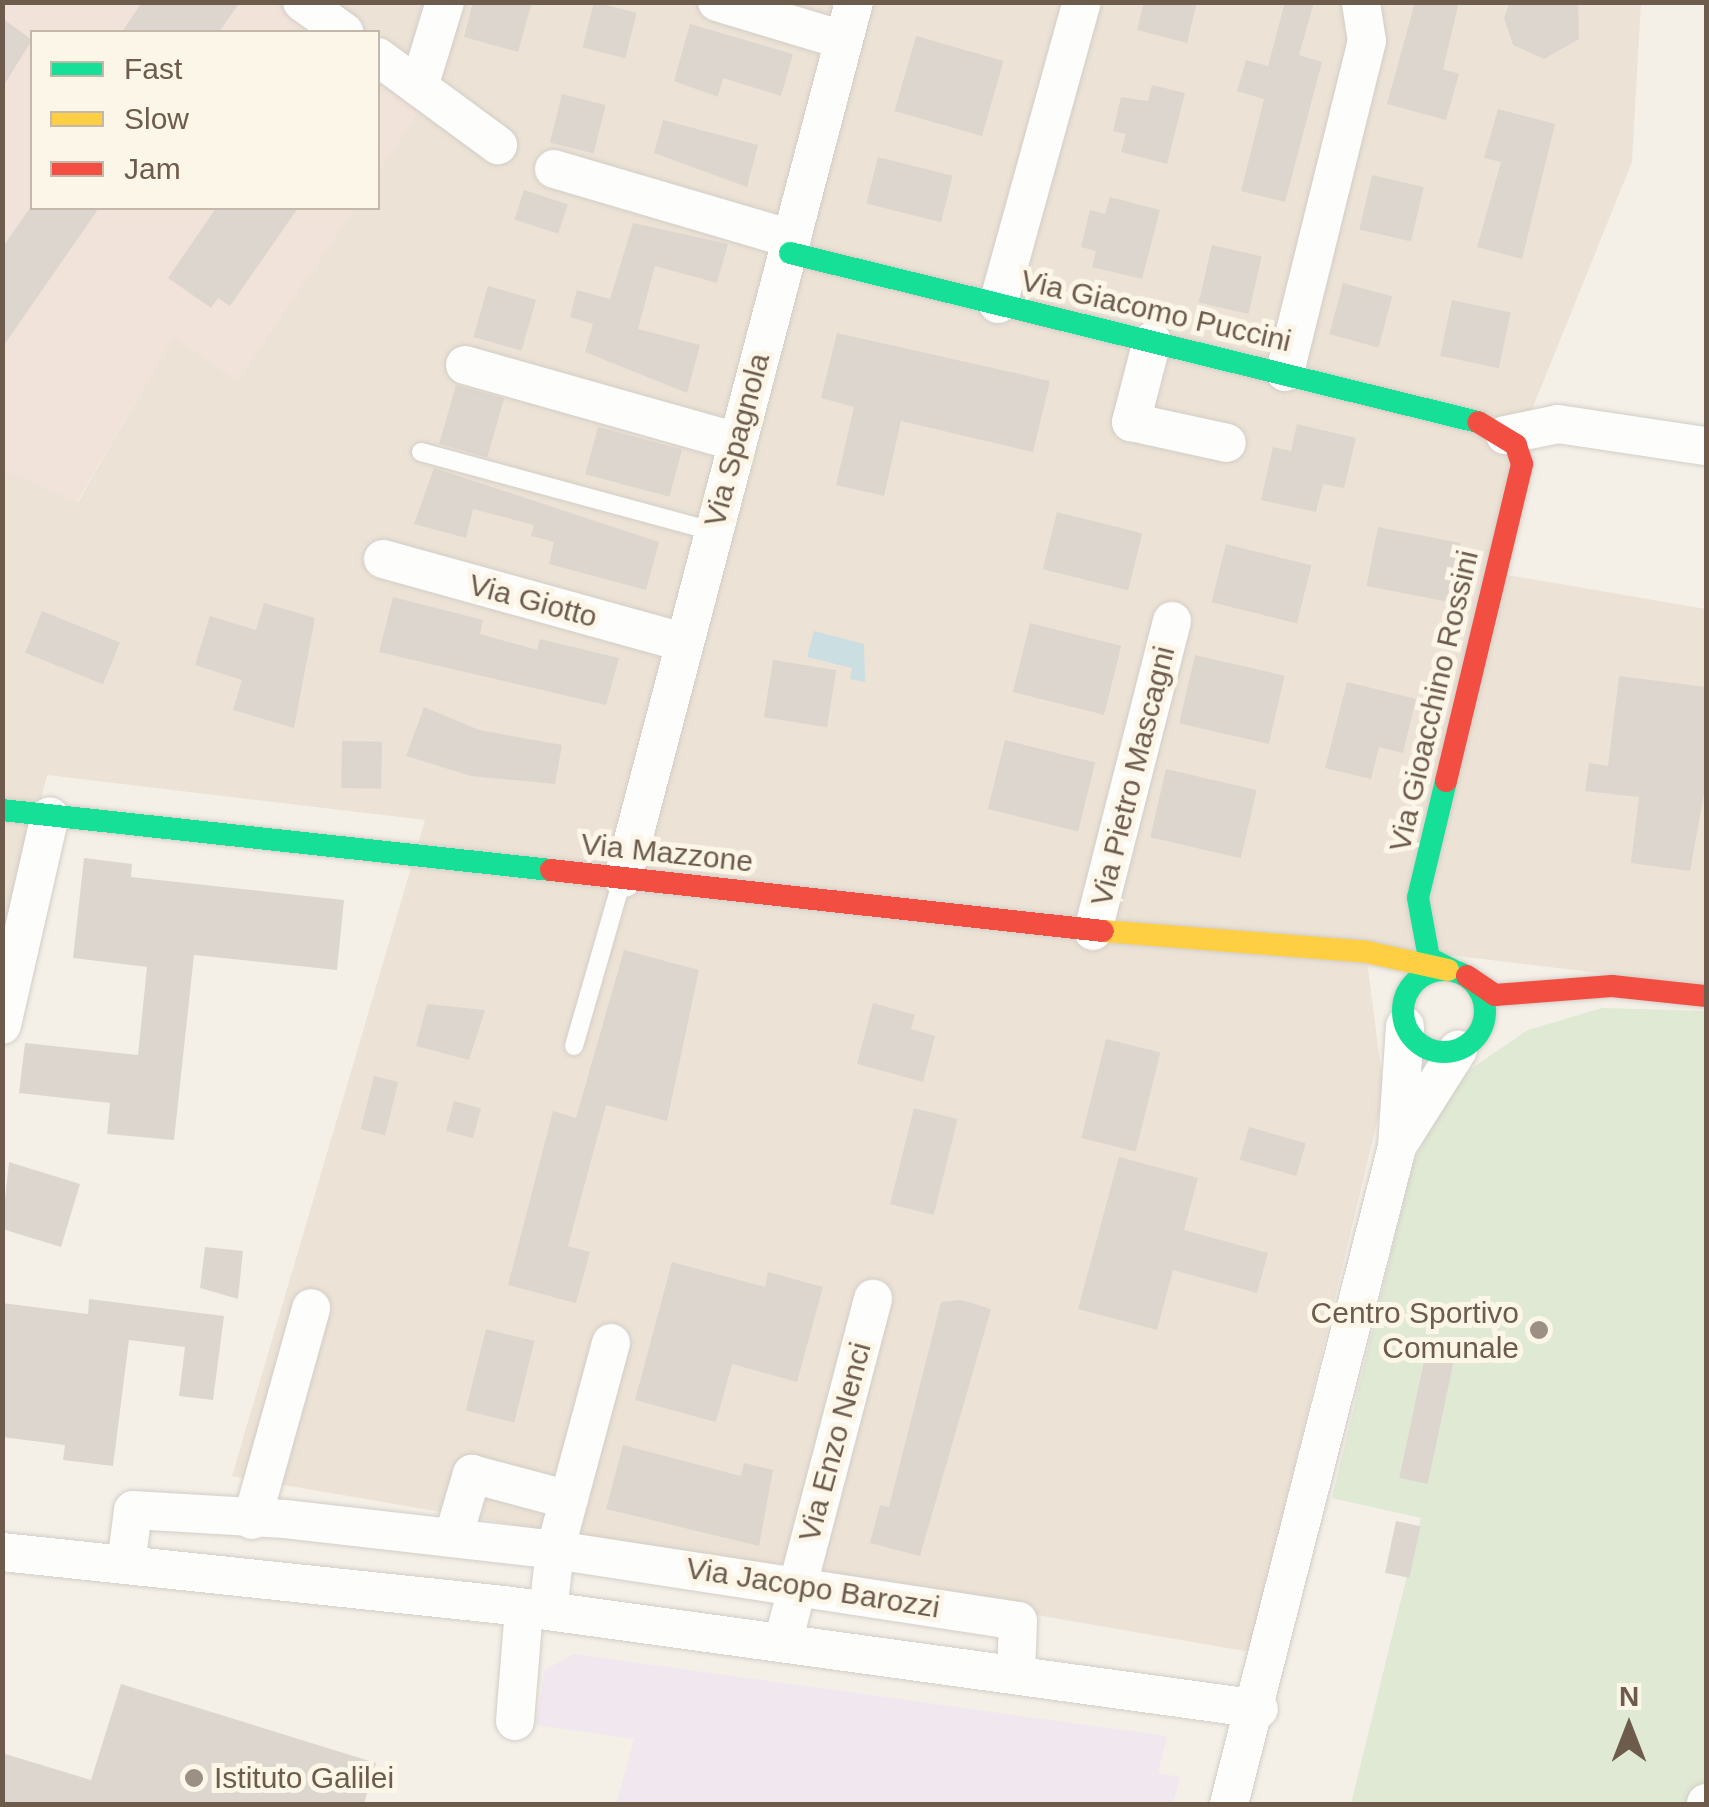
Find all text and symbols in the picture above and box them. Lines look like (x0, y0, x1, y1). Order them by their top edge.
legend (30, 30, 380, 210)
text: Fast (124, 52, 182, 85)
text: Slow (124, 102, 189, 135)
text: Jam (124, 152, 181, 185)
street label: Via Giacomo Puccini (1017, 262, 1295, 360)
street label: Via Spagnola (697, 349, 777, 531)
street label: Via Gioacchino Rossini (1382, 547, 1486, 855)
street label: Via Giotto (465, 567, 601, 635)
street label: Via Pietro Mascagni (1083, 642, 1183, 910)
street label: Via Mazzone (579, 826, 755, 880)
place label: Centro Sportivo Comunale (1311, 1295, 1519, 1366)
marker: Centro Sportivo Comunale (1528, 1319, 1550, 1341)
street label: Via Enzo Nenci (791, 1339, 879, 1545)
street label: Via Jacopo Barozzi (684, 1550, 942, 1626)
north arrow (1579, 1677, 1679, 1777)
text: N (1619, 1681, 1639, 1712)
place label: Istituto Galilei (214, 1760, 394, 1796)
marker: Istituto Galilei (183, 1767, 205, 1789)

